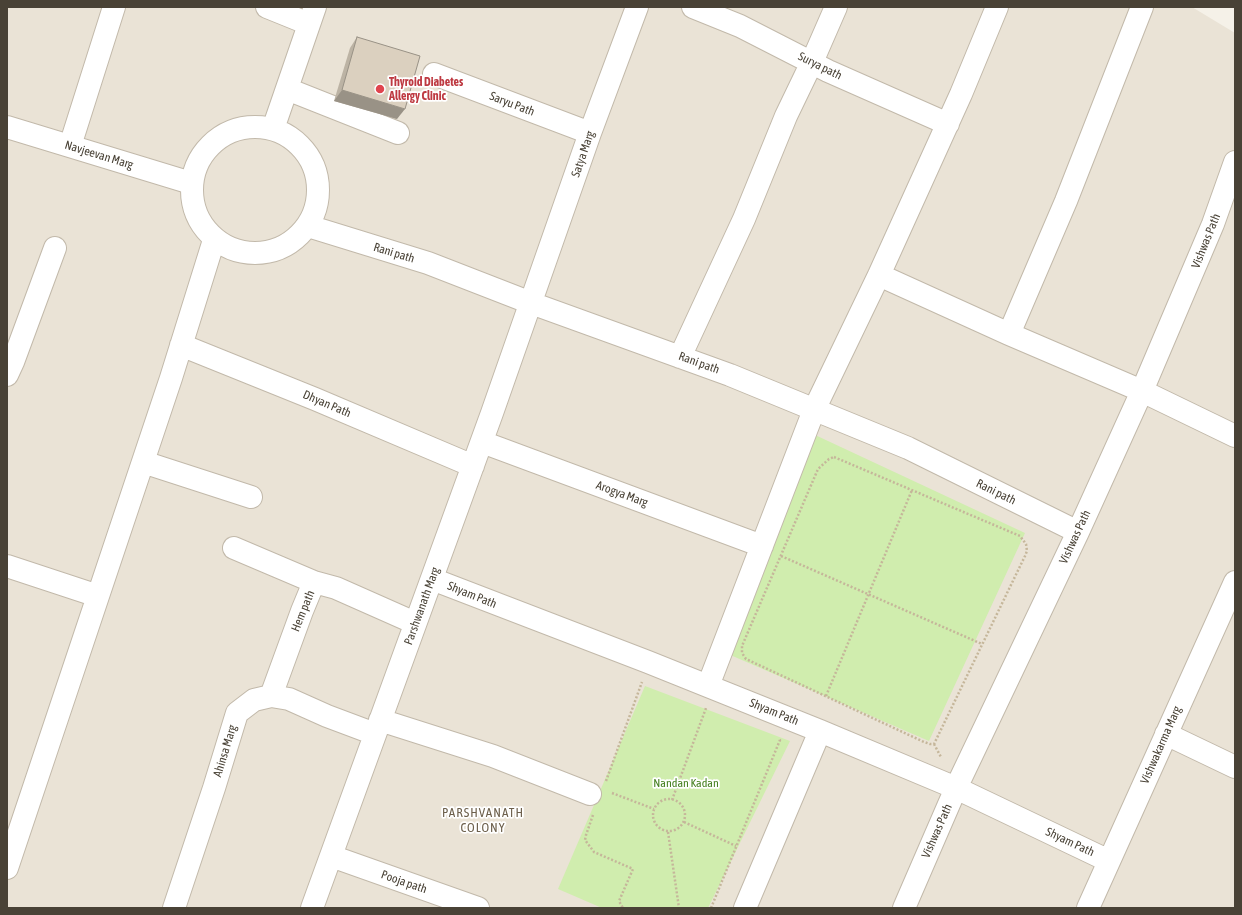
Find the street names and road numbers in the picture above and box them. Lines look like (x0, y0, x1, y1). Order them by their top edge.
street label: Surya path (796, 49, 844, 83)
street label: Saryu Path (487, 89, 537, 119)
street label: Satya Marg (568, 129, 598, 179)
street label: Navjeevan Marg (63, 138, 135, 172)
street label: Vishwas Path (1189, 212, 1223, 270)
street label: Rani path (372, 240, 416, 266)
street label: Rani path (677, 349, 721, 377)
street label: Dhyan Path (301, 387, 353, 421)
street label: Rani path (974, 476, 1018, 508)
street label: Arogya Marg (594, 478, 650, 510)
street label: Vishwas Path (1056, 508, 1094, 566)
street label: Parshwanath Marg (401, 565, 443, 647)
street label: Shyam Path (445, 579, 499, 611)
street label: Hem path (288, 588, 318, 634)
street label: Shyam Path (747, 696, 801, 728)
street label: Vishwakarma Marg (1137, 704, 1185, 786)
street label: Ahinsa Marg (210, 723, 240, 779)
street label: Vishwas Path (919, 802, 955, 860)
street label: Shyam Path (1043, 824, 1097, 860)
street label: Pooja path (379, 867, 429, 897)

